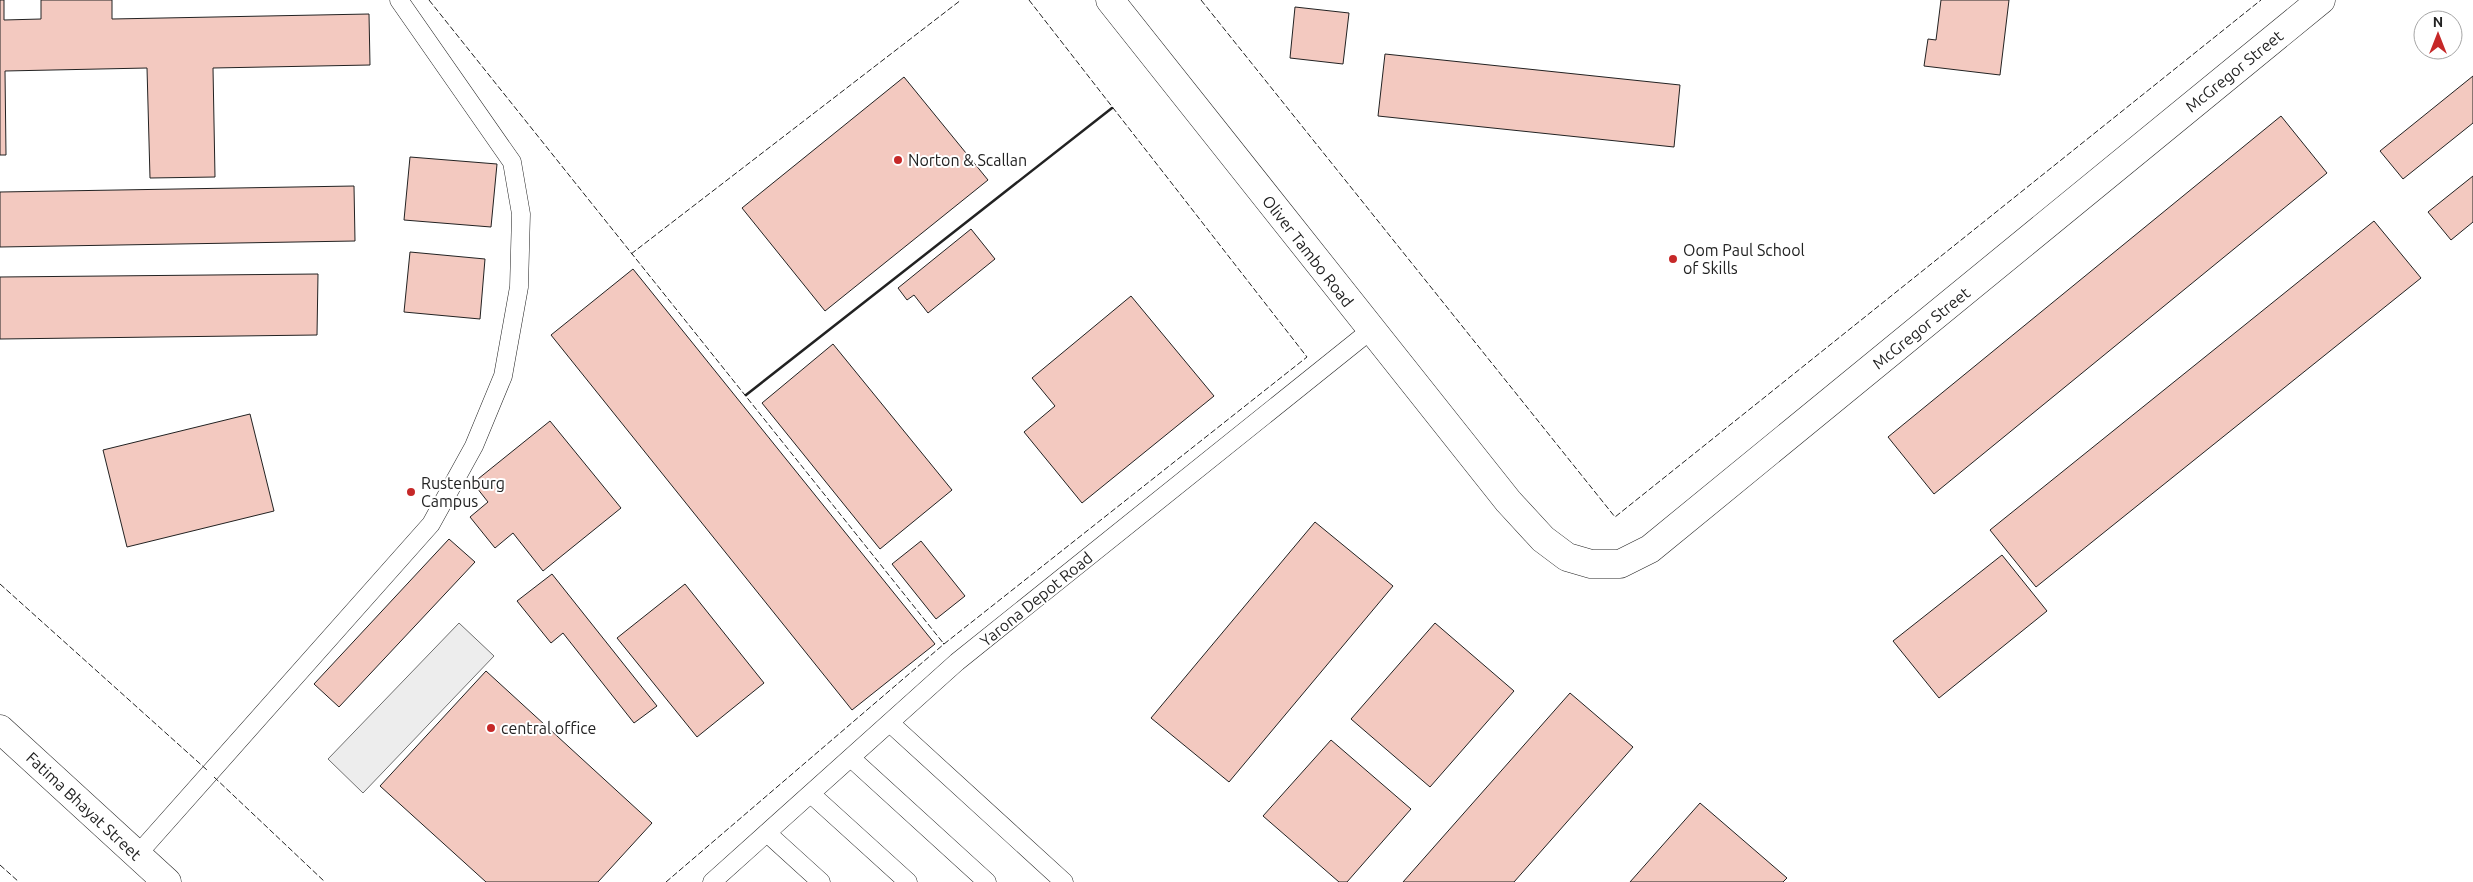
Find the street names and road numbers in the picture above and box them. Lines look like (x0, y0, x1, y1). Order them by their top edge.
street label: McGregor Street (2182, 26, 2287, 116)
street label: Oliver Tambo Road (1259, 192, 1357, 310)
street label: McGregor Street (1869, 283, 1974, 373)
street label: Yarona Depot Road (976, 548, 1096, 650)
street label: Fatima Bhayat Street (23, 748, 145, 864)

